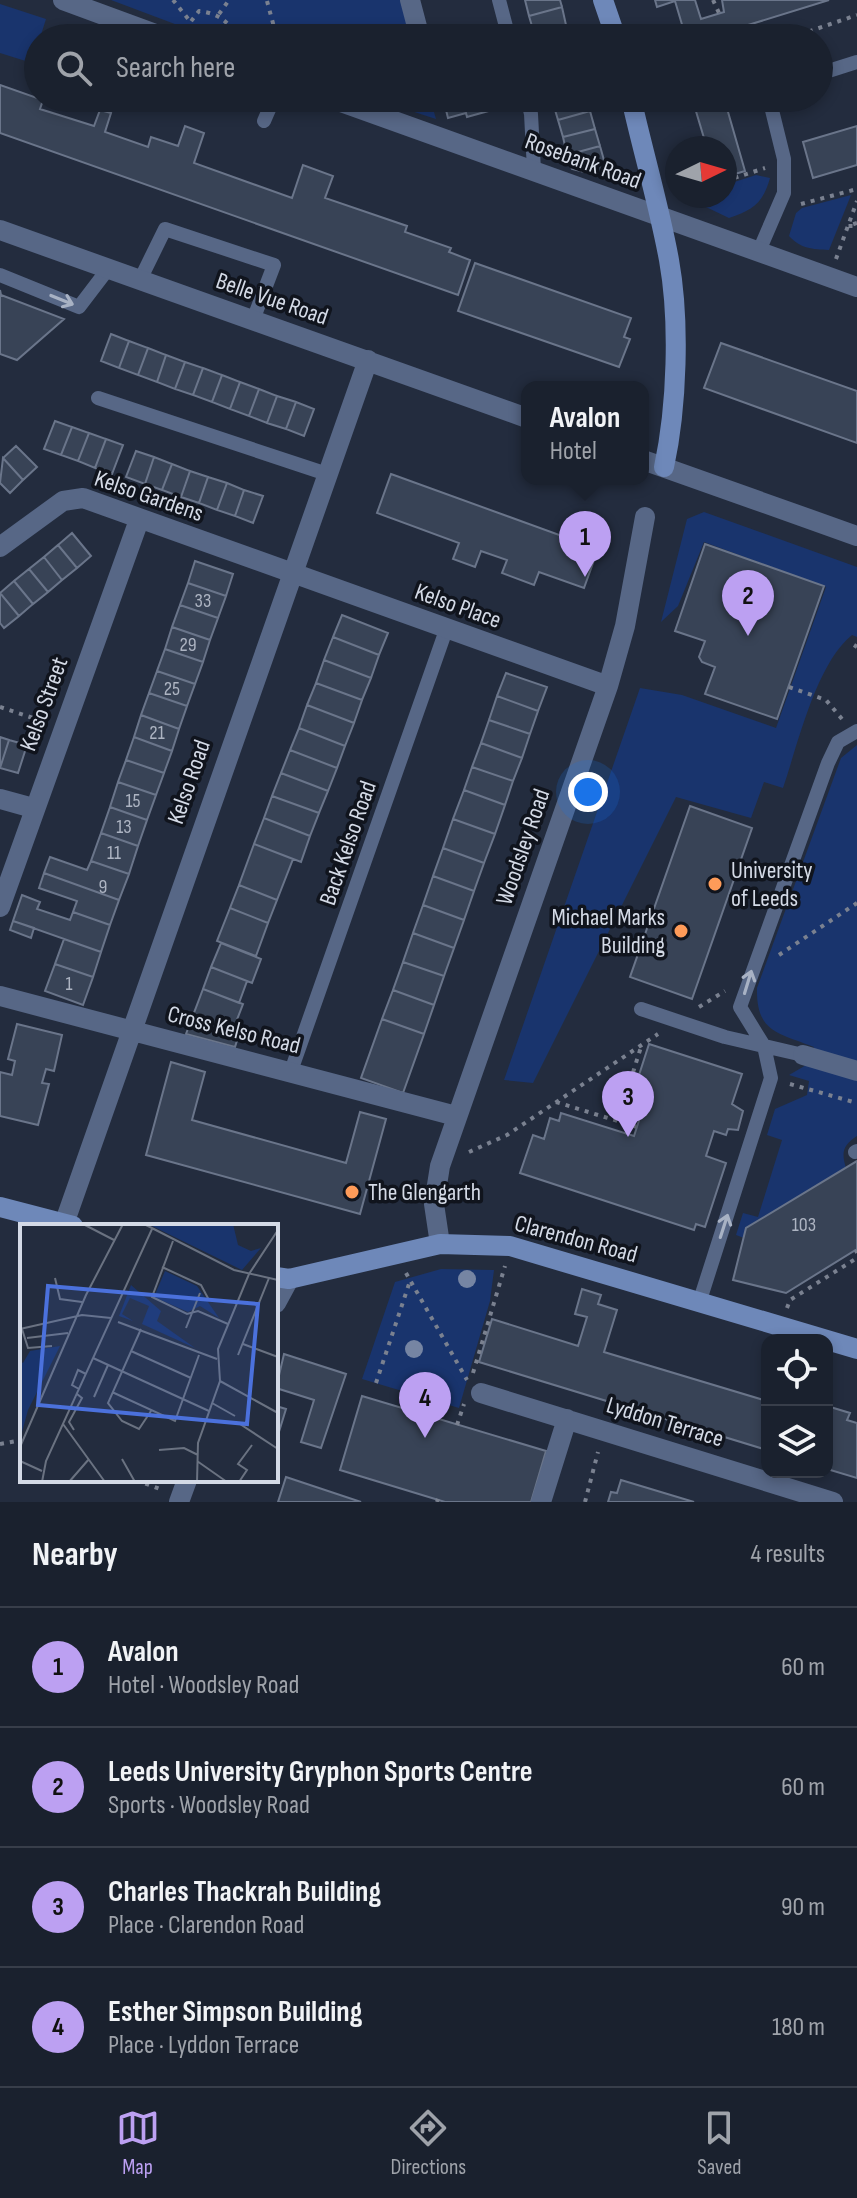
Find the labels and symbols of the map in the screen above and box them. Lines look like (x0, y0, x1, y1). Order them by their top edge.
street label: Rosebank Road (521, 127, 645, 195)
north arrow (665, 136, 737, 208)
street label: Belle Vue Road (212, 266, 332, 332)
one-way arrow (49, 293, 74, 308)
street label: Kelso Gardens (91, 464, 207, 528)
pin: 1 (559, 511, 611, 577)
pin: 2 (722, 570, 774, 636)
street label: Kelso Place (411, 577, 505, 635)
house number: 33 (195, 589, 211, 613)
house number: 29 (179, 633, 197, 657)
street label: Kelso Street (14, 653, 74, 755)
house number: 25 (164, 677, 180, 701)
house number: 21 (149, 721, 165, 745)
street label: Kelso Road (161, 736, 217, 828)
your location (568, 772, 608, 812)
street label: Back Kelso Road (313, 777, 383, 909)
street label: Woodsley Road (490, 785, 556, 909)
house number: 15 (125, 789, 141, 813)
house number: 13 (116, 815, 132, 839)
house number: 11 (107, 841, 121, 865)
place label: University of Leeds (731, 856, 813, 913)
house number: 9 (99, 875, 107, 899)
marker: University of Leeds (706, 875, 724, 893)
place label: Michael Marks Building (551, 903, 665, 960)
marker: Michael Marks Building (672, 922, 690, 940)
one-way arrow (741, 969, 756, 995)
house number: 1 (66, 972, 73, 996)
street label: Cross Kelso Road (165, 1000, 303, 1060)
pin: 3 (602, 1071, 654, 1137)
place label: The Glengarth (368, 1178, 481, 1207)
marker: The Glengarth (343, 1183, 361, 1201)
street label: Clarendon Road (511, 1209, 641, 1269)
house number: 103 (792, 1213, 816, 1237)
one-way arrow (718, 1214, 732, 1239)
inset map (20, 1224, 278, 1482)
pin: 4 (399, 1372, 451, 1438)
street label: Lyddon Terrace (603, 1390, 727, 1454)

